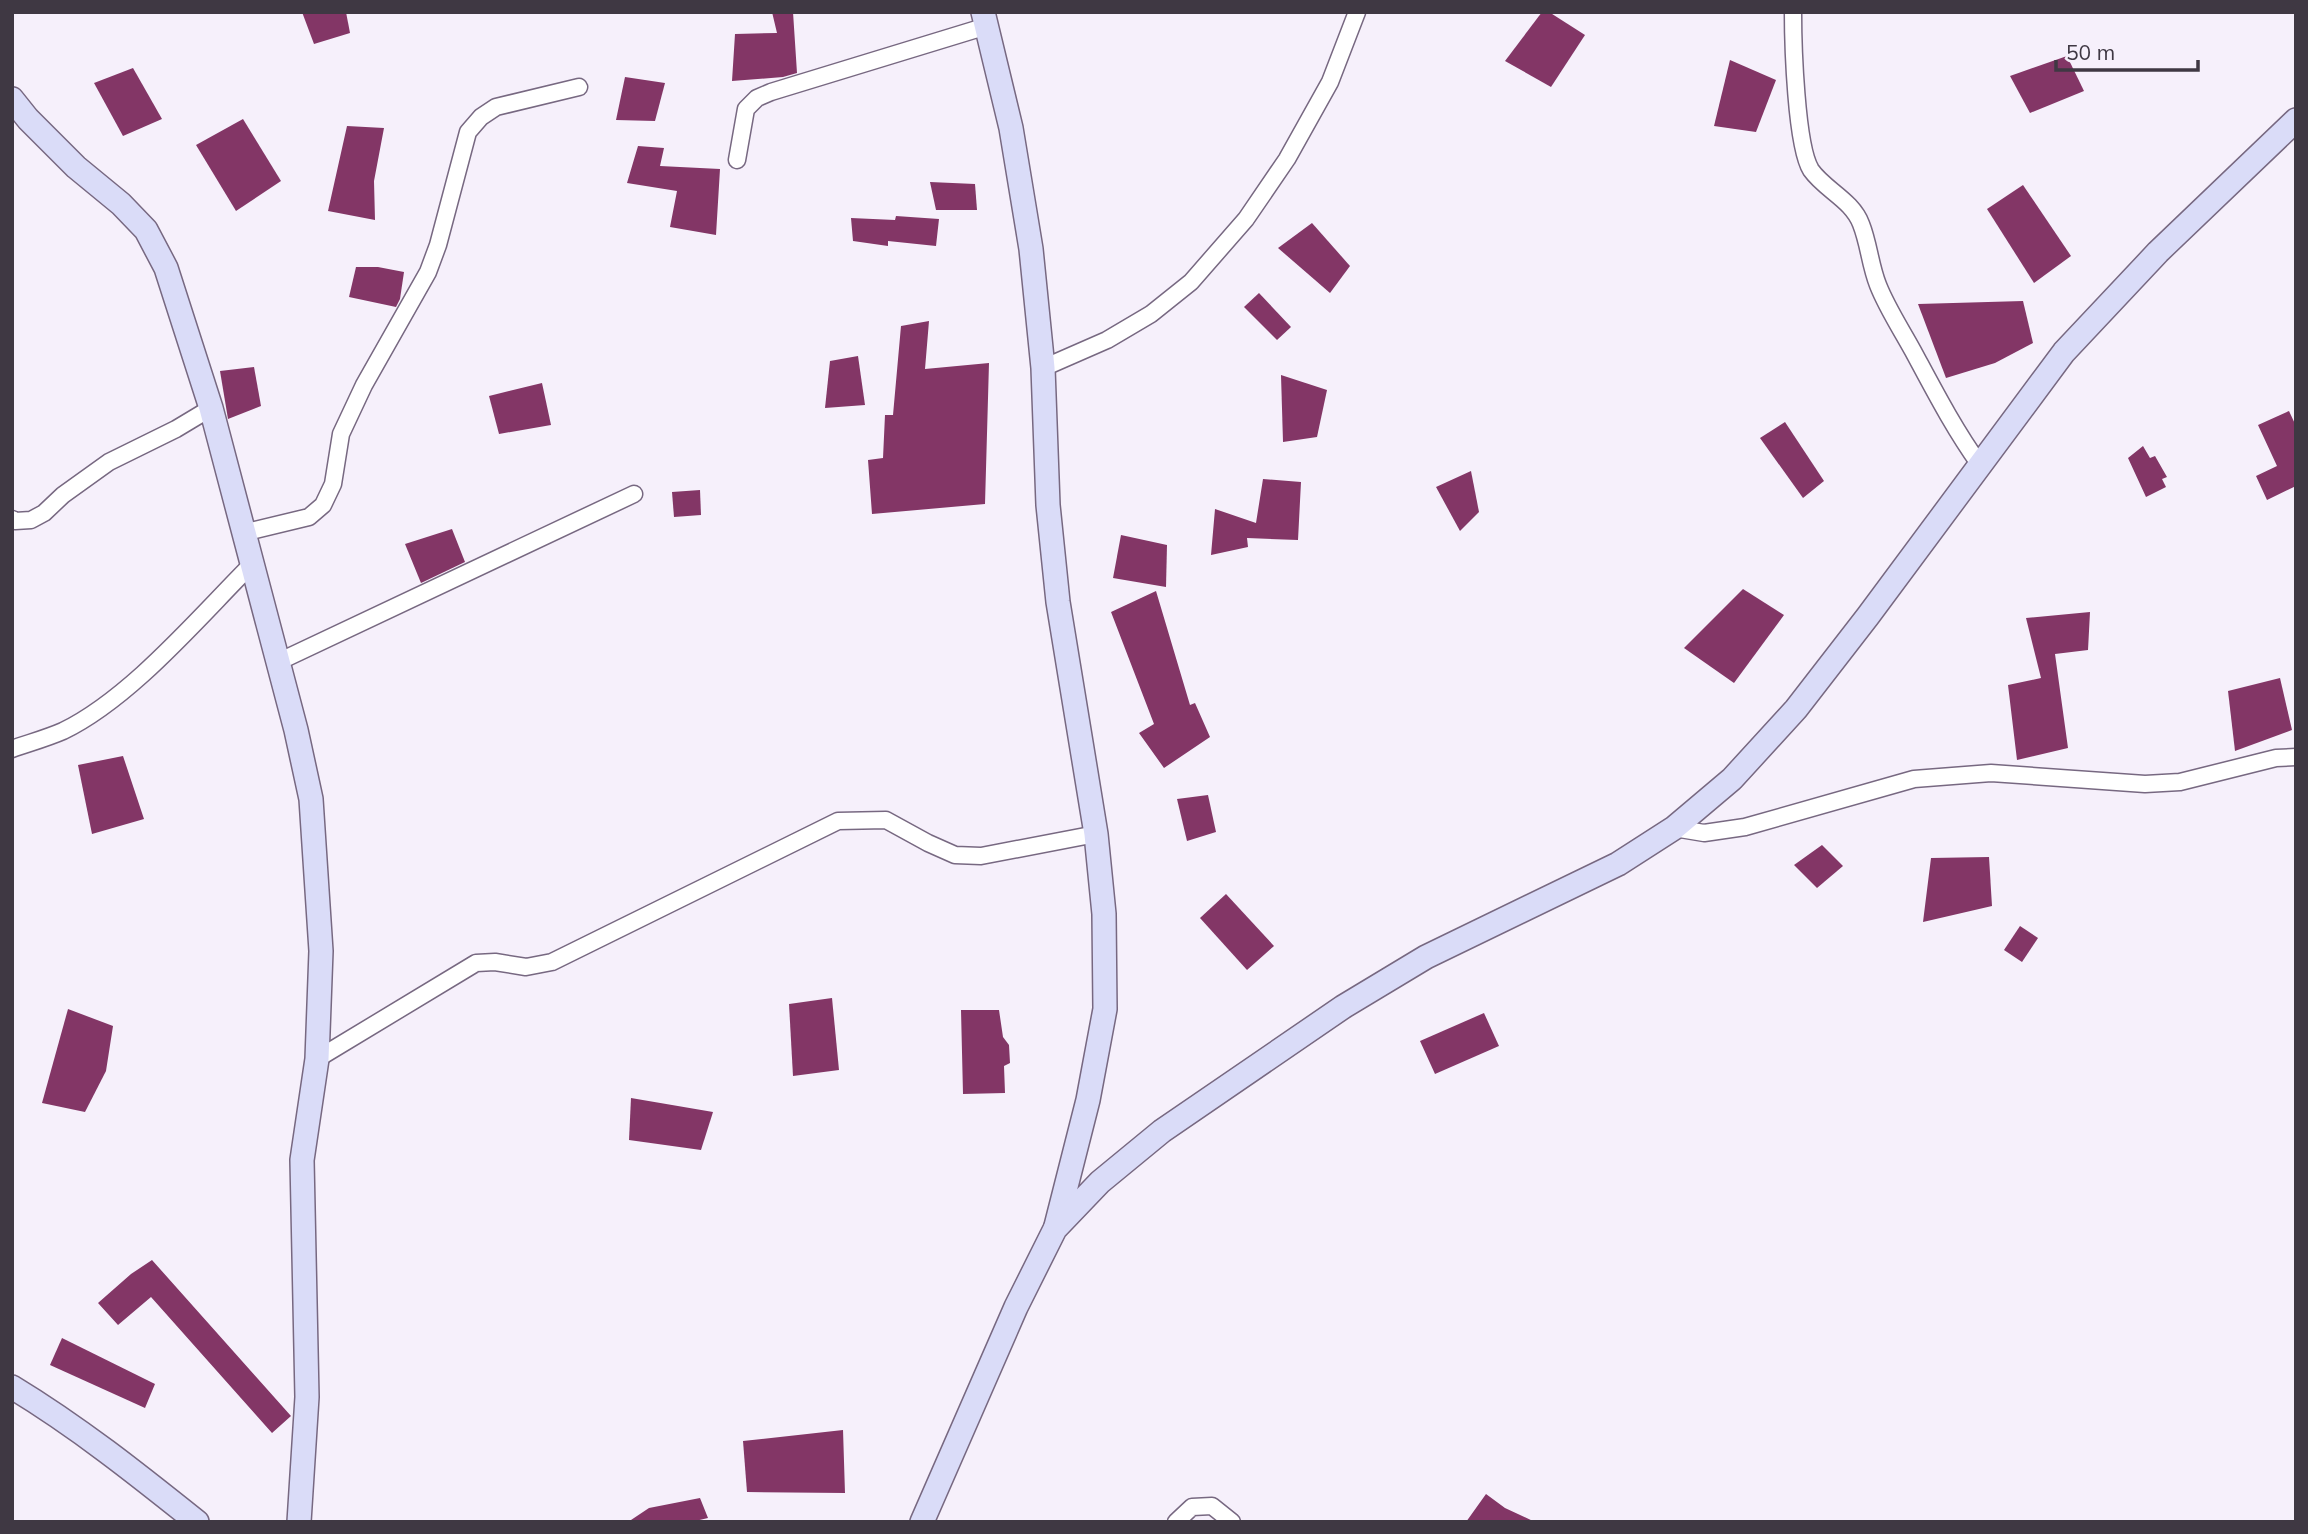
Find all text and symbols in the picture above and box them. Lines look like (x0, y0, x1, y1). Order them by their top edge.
scale bar (2056, 28, 2198, 72)
text: 50 m (2066, 39, 2115, 65)

